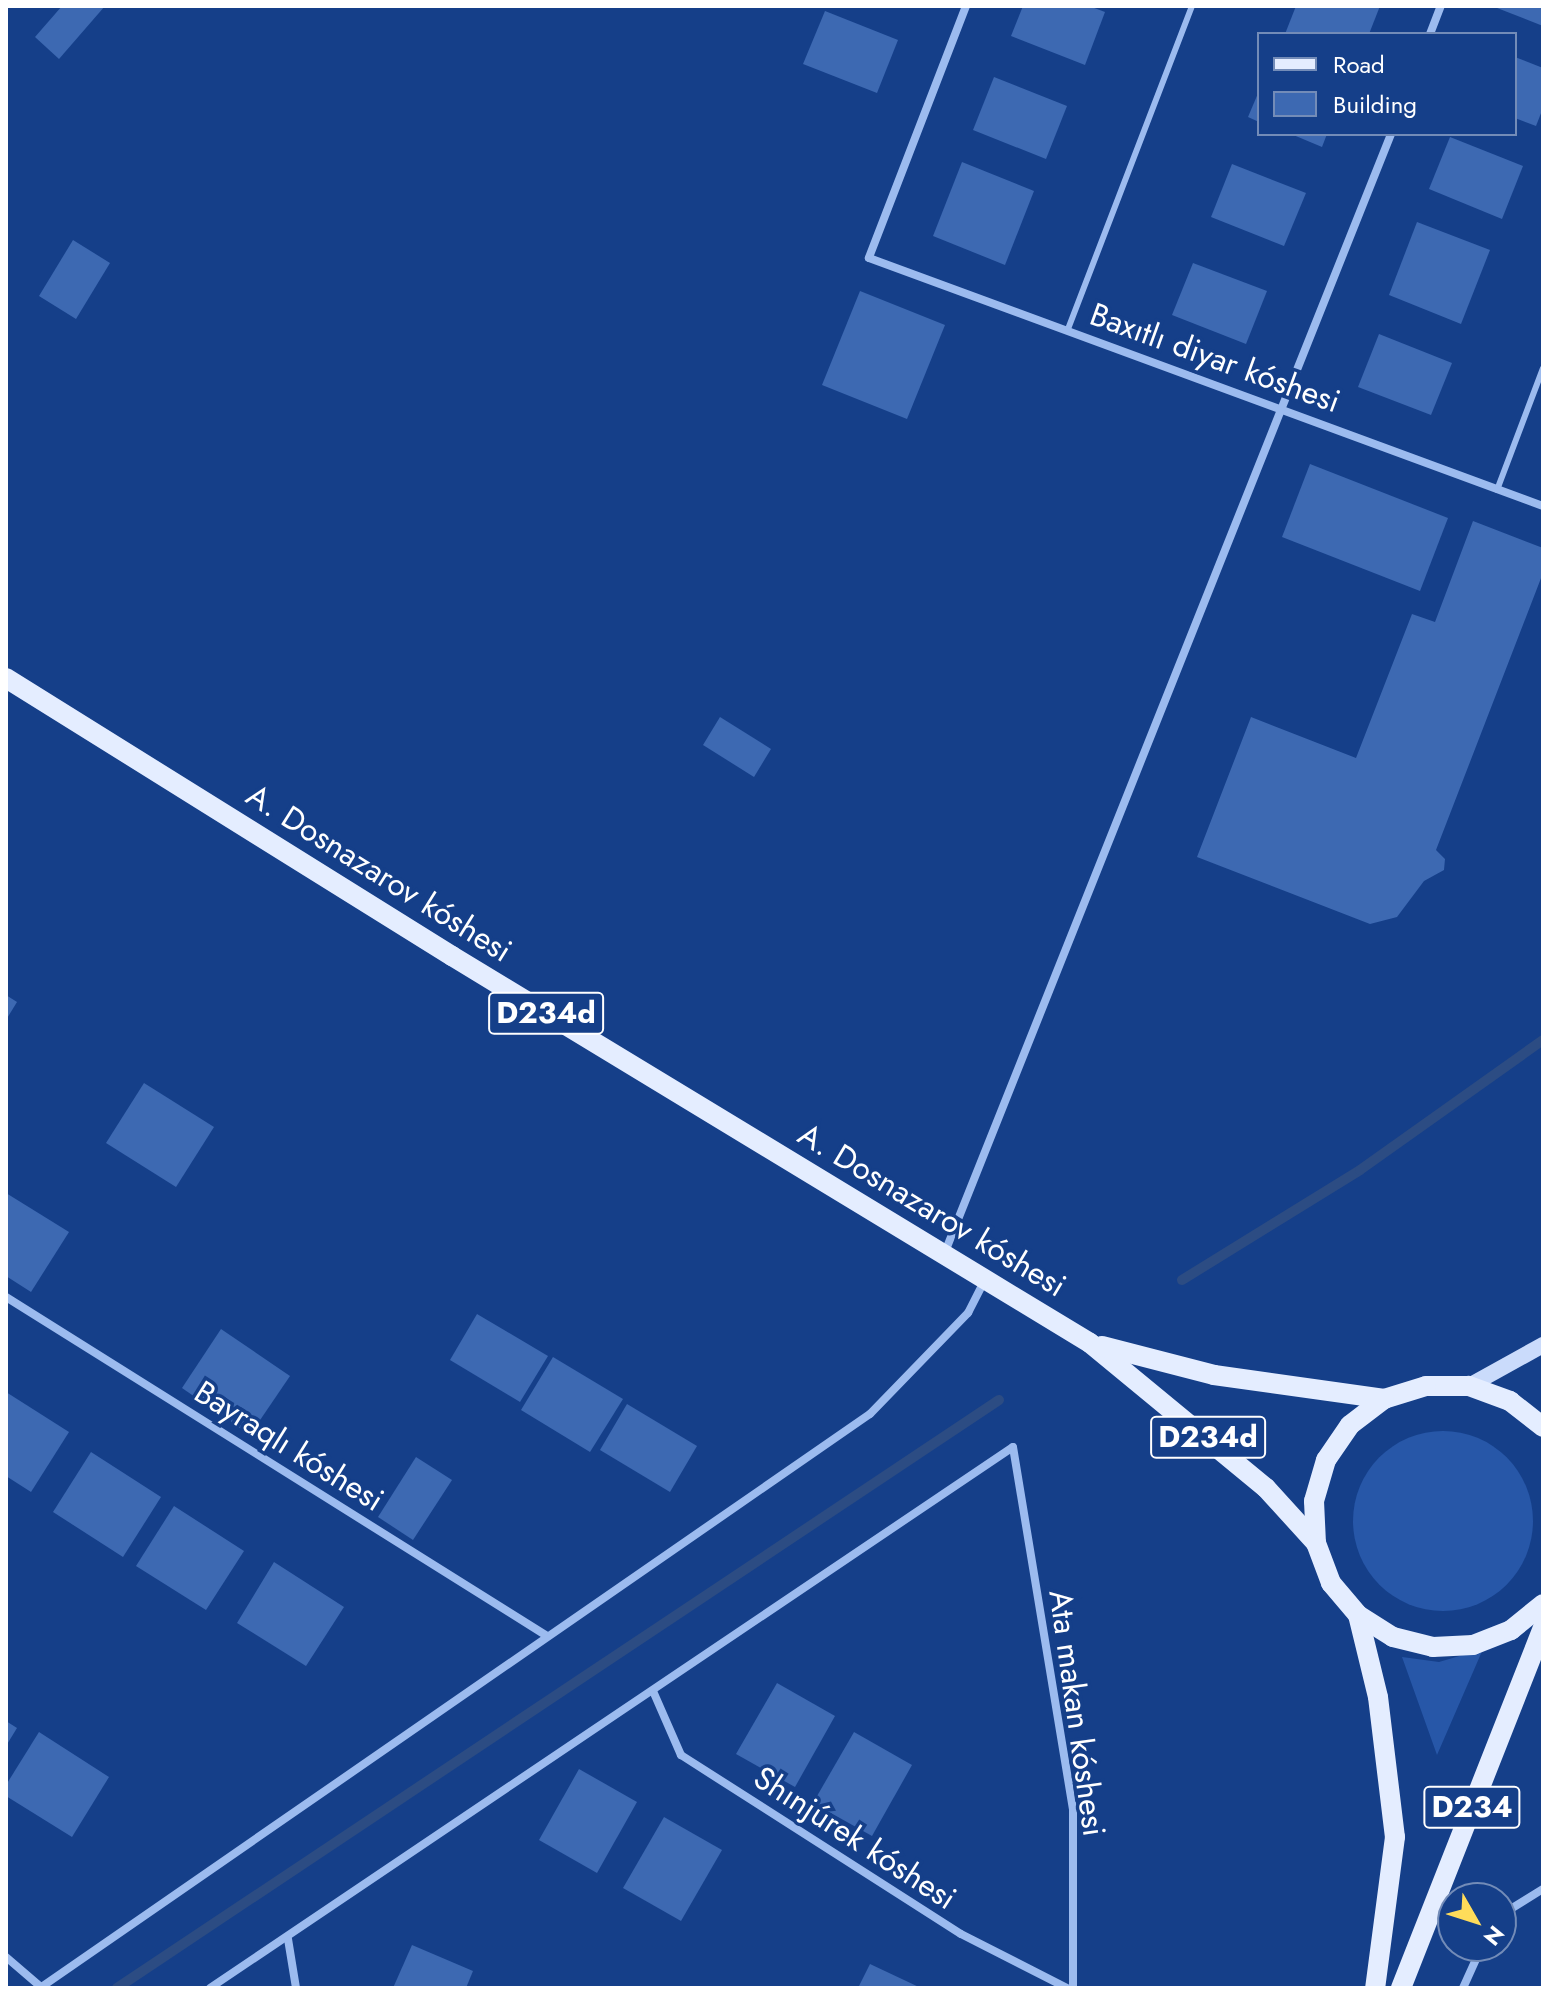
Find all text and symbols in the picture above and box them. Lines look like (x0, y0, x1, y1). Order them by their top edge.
legend (1257, 32, 1517, 136)
text: Road (1333, 47, 1385, 82)
text: Building (1333, 87, 1417, 122)
street label: Baxıtlı diyar kóshesi (1085, 295, 1345, 421)
street label: A. Dosnazarov kóshesi (239, 776, 519, 970)
road number: D234d (488, 987, 604, 1039)
street label: A. Dosnazarov kóshesi (791, 1115, 1073, 1305)
street label: Bayraqlı kóshesi (187, 1373, 391, 1519)
road number: D234d (1150, 1411, 1266, 1463)
street label: Ata makan kóshesi (1041, 1587, 1113, 1839)
street label: Shınjúrek kóshesi (747, 1758, 963, 1918)
road number: D234 (1422, 1781, 1522, 1833)
north arrow (1437, 1882, 1517, 1962)
text: N (1476, 1919, 1512, 1953)

